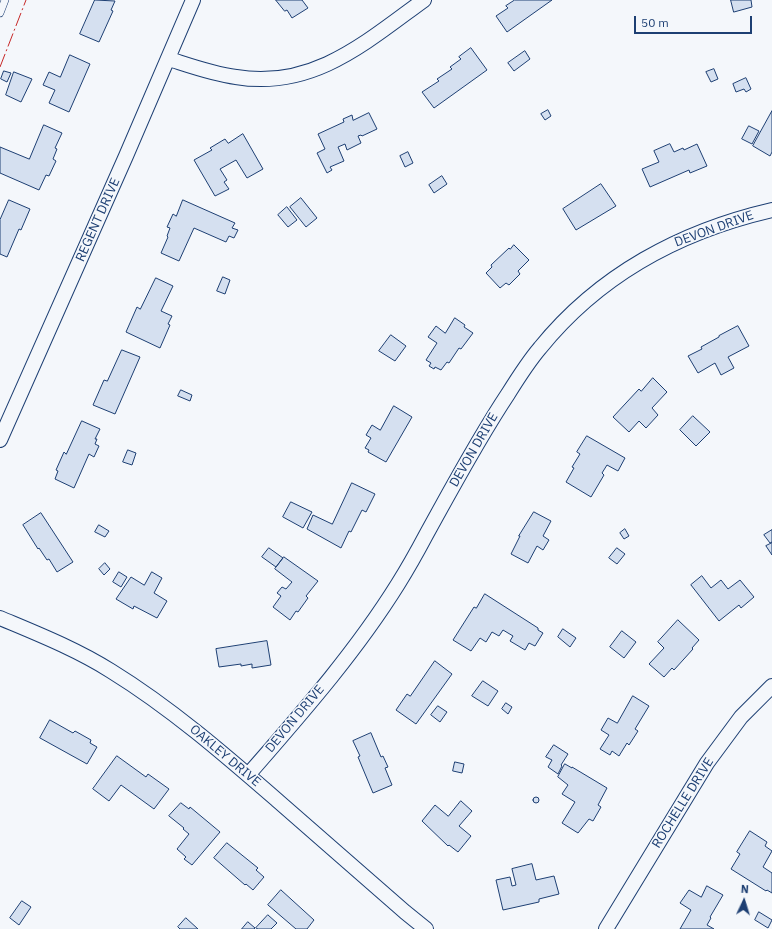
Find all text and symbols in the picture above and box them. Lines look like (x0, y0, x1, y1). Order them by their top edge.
scale bar (636, 8, 754, 34)
text: 50 m (641, 15, 669, 30)
street label: REGENT DRIVE (73, 176, 123, 264)
street label: DEVON DRIVE (672, 207, 756, 251)
street label: DEVON DRIVE (446, 410, 502, 490)
street label: DEVON DRIVE (262, 682, 328, 756)
street label: OAKLEY DRIVE (186, 722, 264, 790)
street label: ROCHELLE DRIVE (649, 755, 717, 851)
north arrow (724, 881, 764, 921)
text: N (740, 882, 749, 896)

